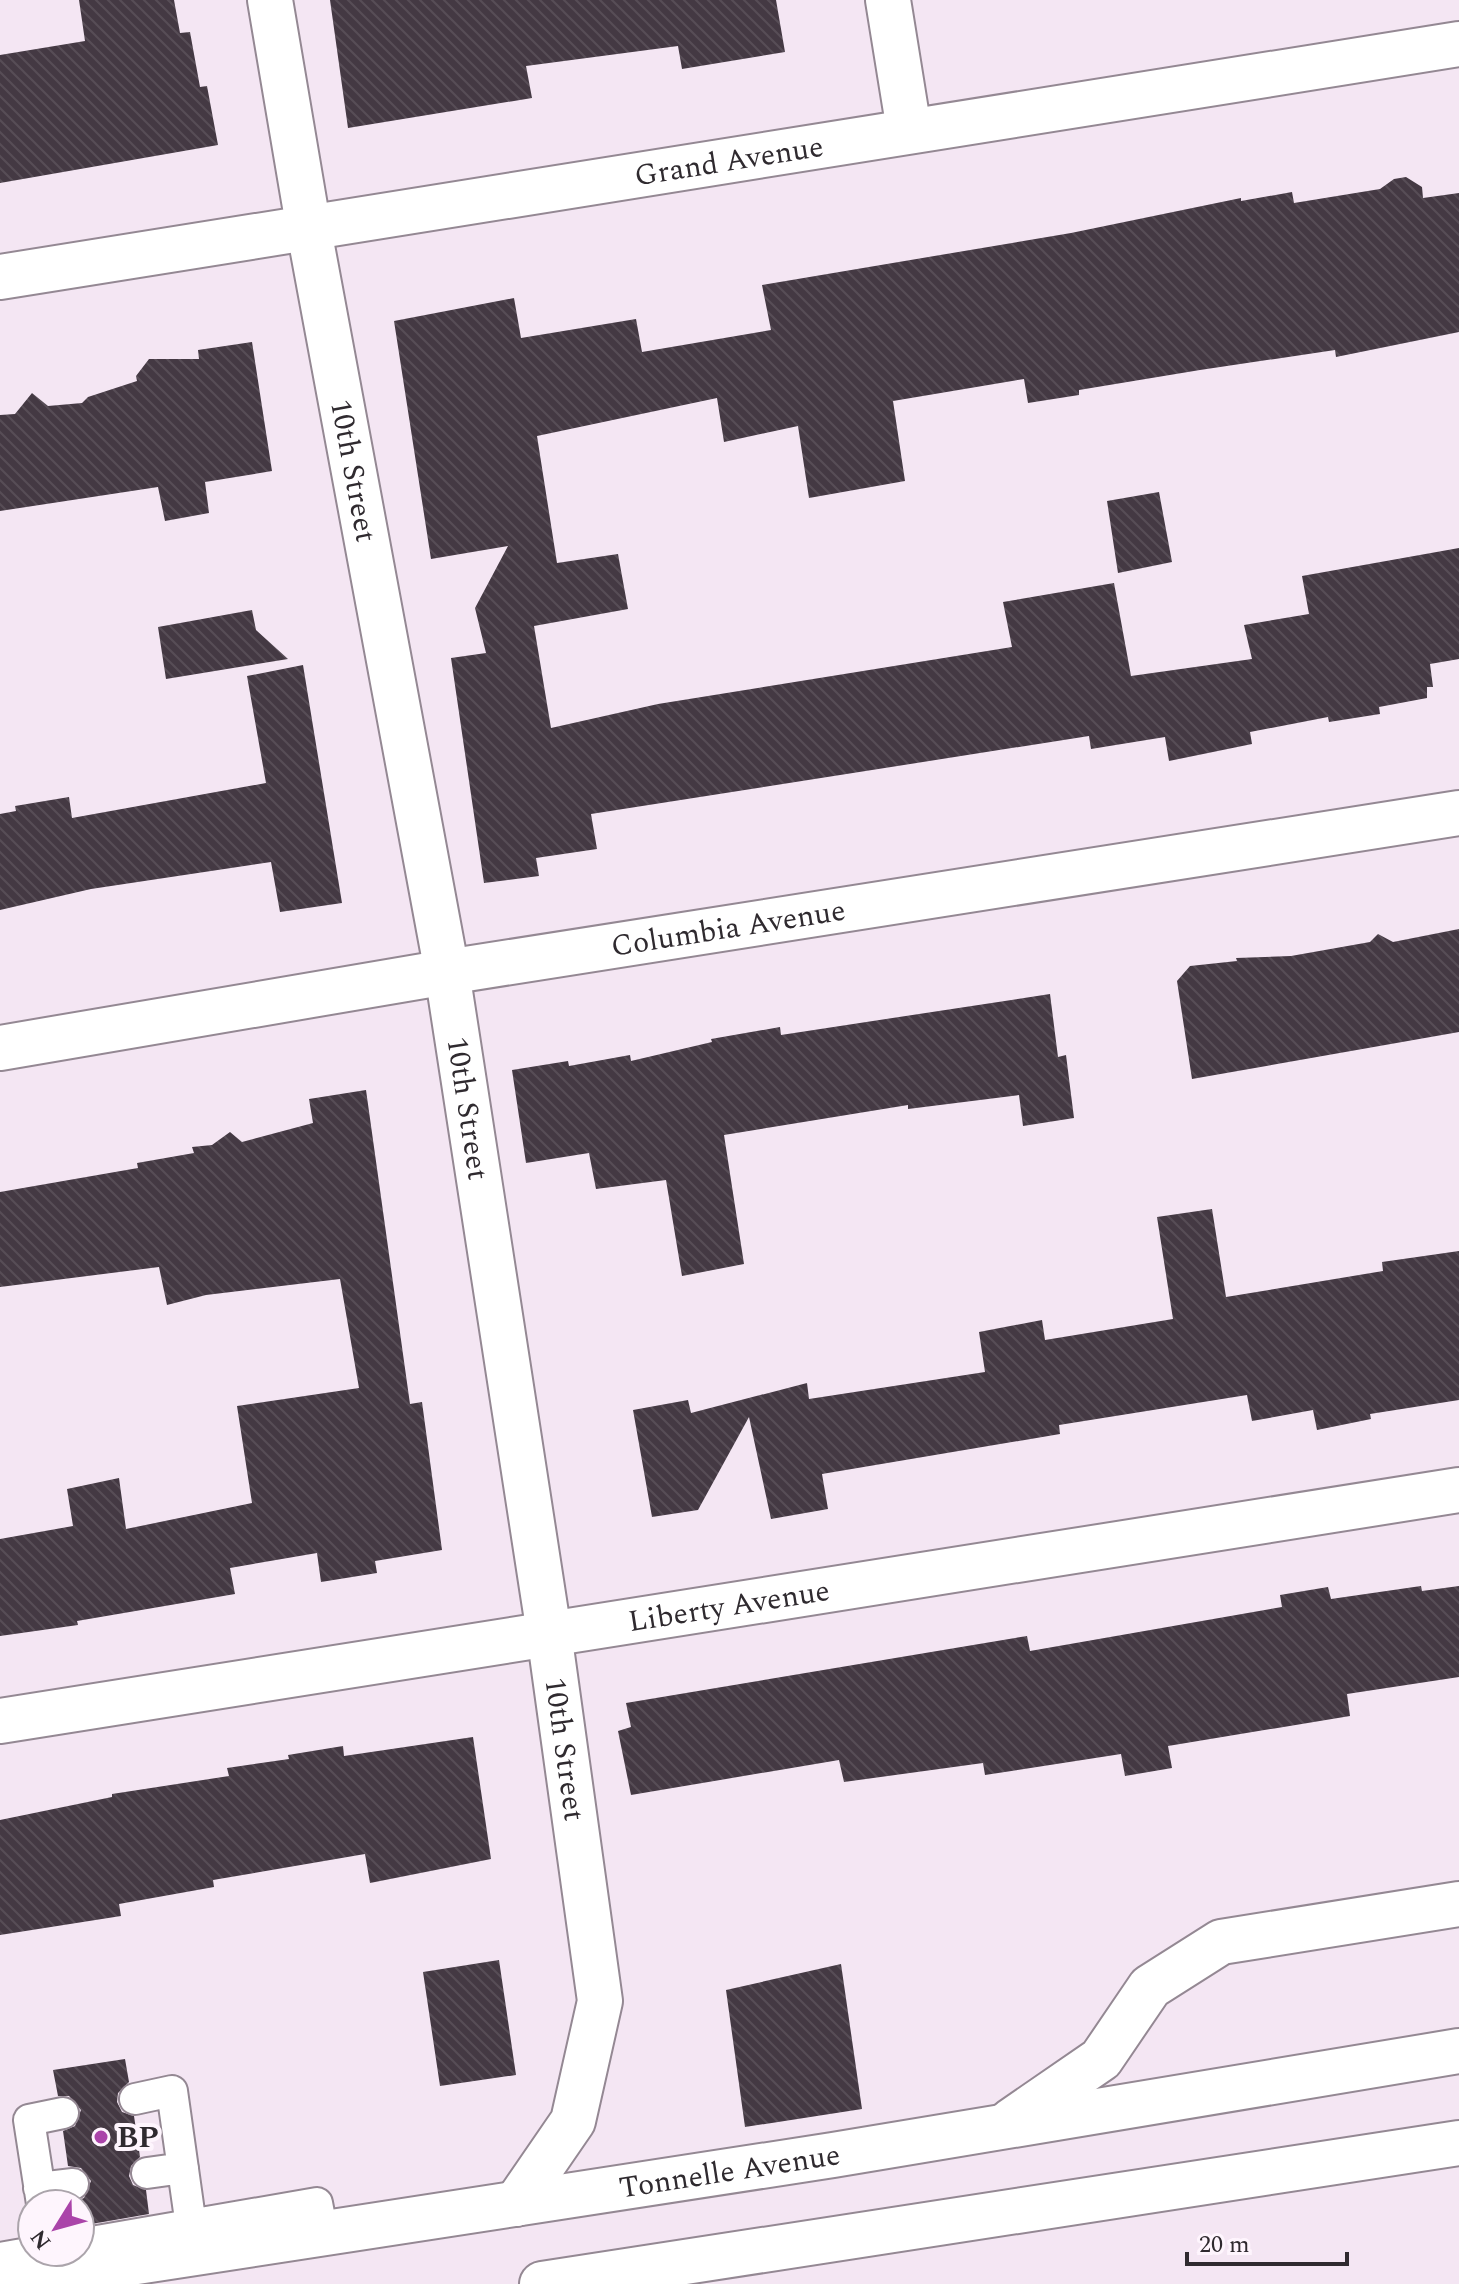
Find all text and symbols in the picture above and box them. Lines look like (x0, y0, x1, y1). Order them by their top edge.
street label: Grand Avenue (631, 124, 827, 199)
street label: 10th Street (317, 396, 389, 546)
street label: Columbia Avenue (608, 888, 849, 970)
street label: 10th Street (433, 1034, 501, 1183)
street label: Liberty Avenue (625, 1568, 833, 1645)
street label: 10th Street (531, 1675, 597, 1824)
place label: BP (117, 2115, 159, 2161)
marker: BP (92, 2128, 110, 2146)
street label: Tonnelle Avenue (616, 2132, 843, 2212)
north arrow (16, 2188, 96, 2268)
scale bar (1187, 2216, 1347, 2266)
text: N (23, 2222, 60, 2256)
text: 20 m (1199, 2227, 1250, 2263)

